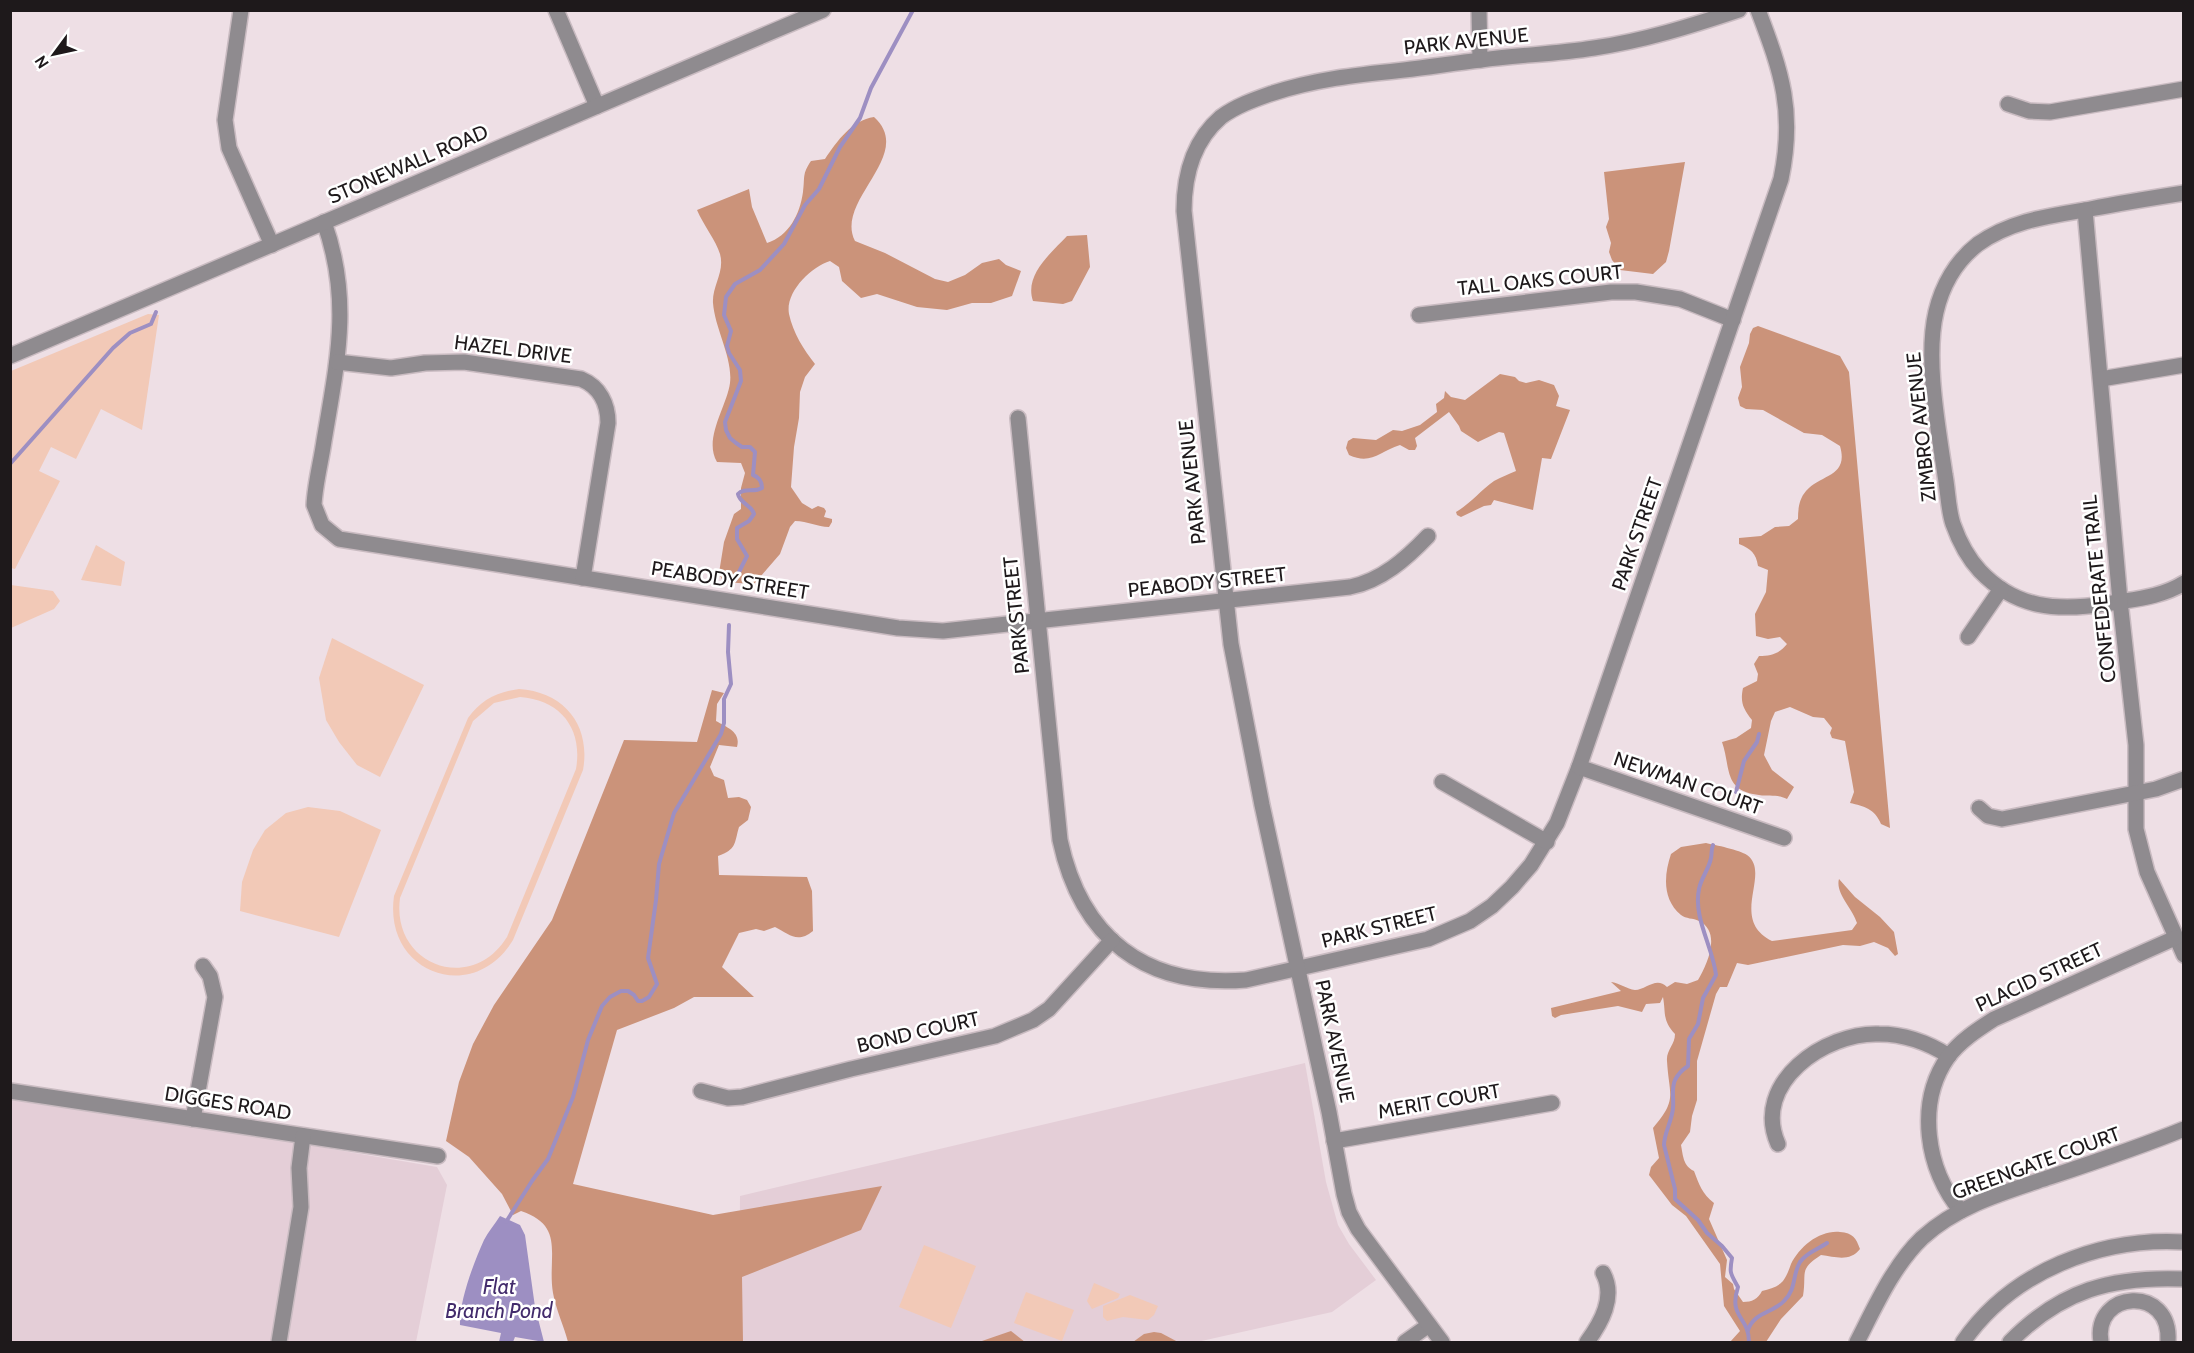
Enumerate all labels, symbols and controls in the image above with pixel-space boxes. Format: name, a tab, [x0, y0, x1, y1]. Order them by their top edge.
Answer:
street label: PARK AVENUE	[1403, 23, 1529, 59]
north arrow	[24, 24, 84, 84]
text: N	[31, 52, 53, 72]
street label: STONEWALL ROAD	[324, 119, 492, 209]
street label: TALL OAKS COURT	[1456, 259, 1624, 301]
street label: HAZEL DRIVE	[453, 330, 573, 368]
street label: ZIMBRO AVENUE	[1901, 351, 1941, 503]
street label: PARK AVENUE	[1174, 419, 1210, 545]
street label: PARK STREET	[1606, 474, 1668, 594]
street label: CONFEDERATE TRAIL	[2077, 494, 2121, 684]
street label: PARK STREET	[998, 555, 1034, 675]
street label: PEABODY STREET	[650, 556, 811, 604]
street label: PEABODY STREET	[1127, 562, 1288, 602]
street label: NEWMAN COURT	[1611, 746, 1766, 820]
street label: PARK STREET	[1319, 901, 1440, 953]
street label: PLACID STREET	[1972, 937, 2107, 1017]
street label: PARK AVENUE	[1310, 977, 1360, 1105]
street label: BOND COURT	[854, 1006, 982, 1058]
street label: MERIT COURT	[1376, 1078, 1502, 1124]
street label: DIGGES ROAD	[163, 1081, 293, 1125]
street label: GREENGATE COURT	[1949, 1121, 2124, 1205]
water label: Flat Branch Pond	[445, 1274, 554, 1323]

